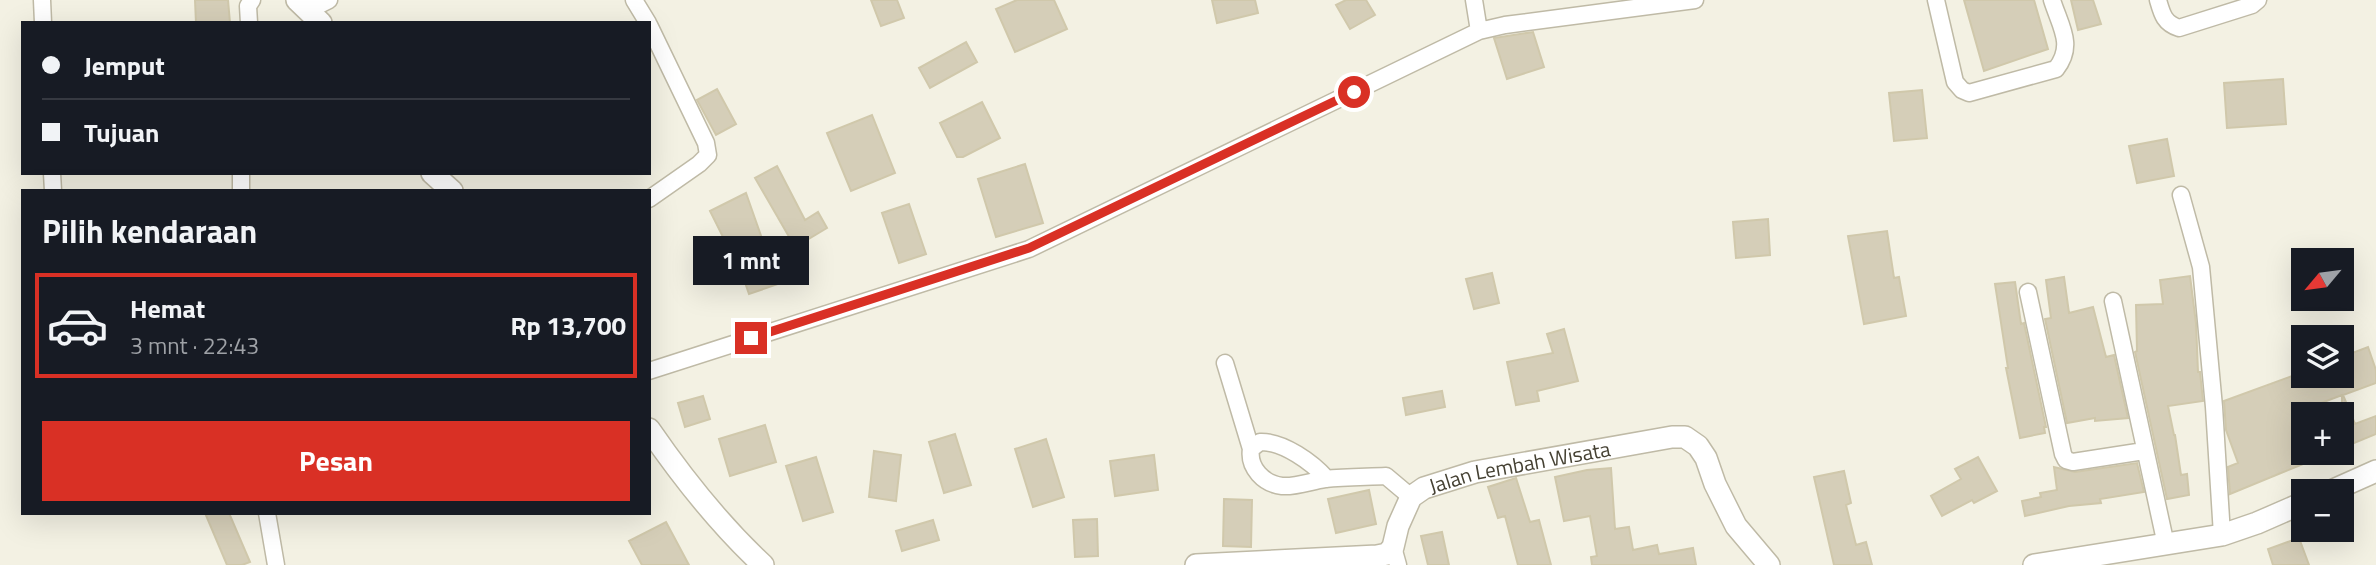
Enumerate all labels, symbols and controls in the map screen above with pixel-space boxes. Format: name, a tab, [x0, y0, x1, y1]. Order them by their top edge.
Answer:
text: Jemput	[84, 46, 165, 85]
route start	[1338, 76, 1370, 108]
text: Tujuan	[84, 113, 159, 152]
text: Pilih kendaraan	[42, 207, 257, 255]
callout: 1 mnt	[693, 236, 809, 286]
text: 1 mnt	[722, 243, 780, 278]
north arrow	[2291, 248, 2354, 312]
map controls	[2291, 248, 2354, 542]
text: Hemat	[130, 289, 205, 328]
icon: car	[46, 294, 109, 357]
text: Rp 13,700	[510, 306, 626, 345]
route end	[735, 322, 767, 354]
button: layers	[2291, 325, 2354, 388]
text: 3 mnt · 22:43	[130, 328, 259, 363]
button: +	[2291, 402, 2354, 465]
button: Pesan	[42, 421, 630, 501]
street label: Jalan Lembah Wisata	[1425, 432, 1613, 502]
button: −	[2291, 479, 2354, 542]

